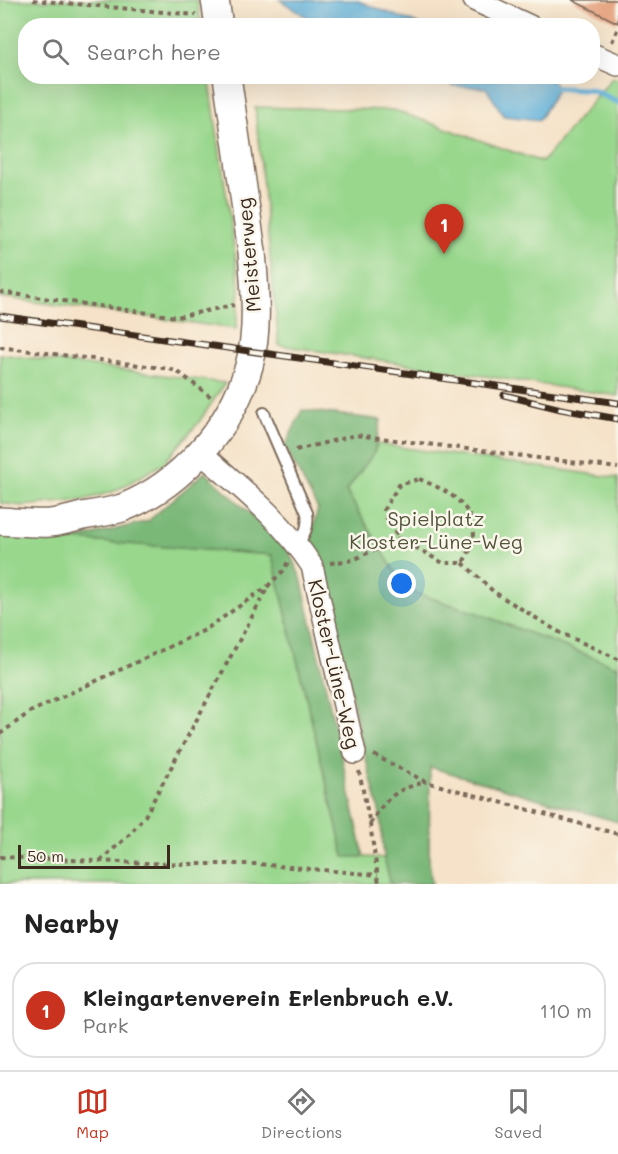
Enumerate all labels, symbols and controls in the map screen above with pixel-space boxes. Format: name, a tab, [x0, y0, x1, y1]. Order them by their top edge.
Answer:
search box	[18, 18, 600, 84]
icon: search	[39, 35, 72, 68]
text: Search here	[87, 37, 221, 66]
street label: Meisterweg	[230, 197, 266, 313]
pin: 1	[424, 204, 464, 254]
park label: Spielplatz Kloster-Lüne-Weg	[349, 505, 523, 554]
your location	[387, 569, 416, 598]
street label: Kloster-Lüne-Weg	[303, 576, 367, 751]
scale bar	[18, 842, 170, 870]
text: 50 m	[27, 845, 64, 866]
text: Nearby	[24, 906, 119, 940]
text: Kleingartenverein Erlenbruch e.V.	[83, 983, 454, 1012]
text: 1	[41, 997, 50, 1023]
text: 110 m	[539, 997, 592, 1023]
text: Park	[83, 1012, 128, 1038]
tab: Map	[76, 1085, 109, 1142]
tab: Directions	[261, 1085, 342, 1142]
tab: Saved	[494, 1085, 542, 1142]

